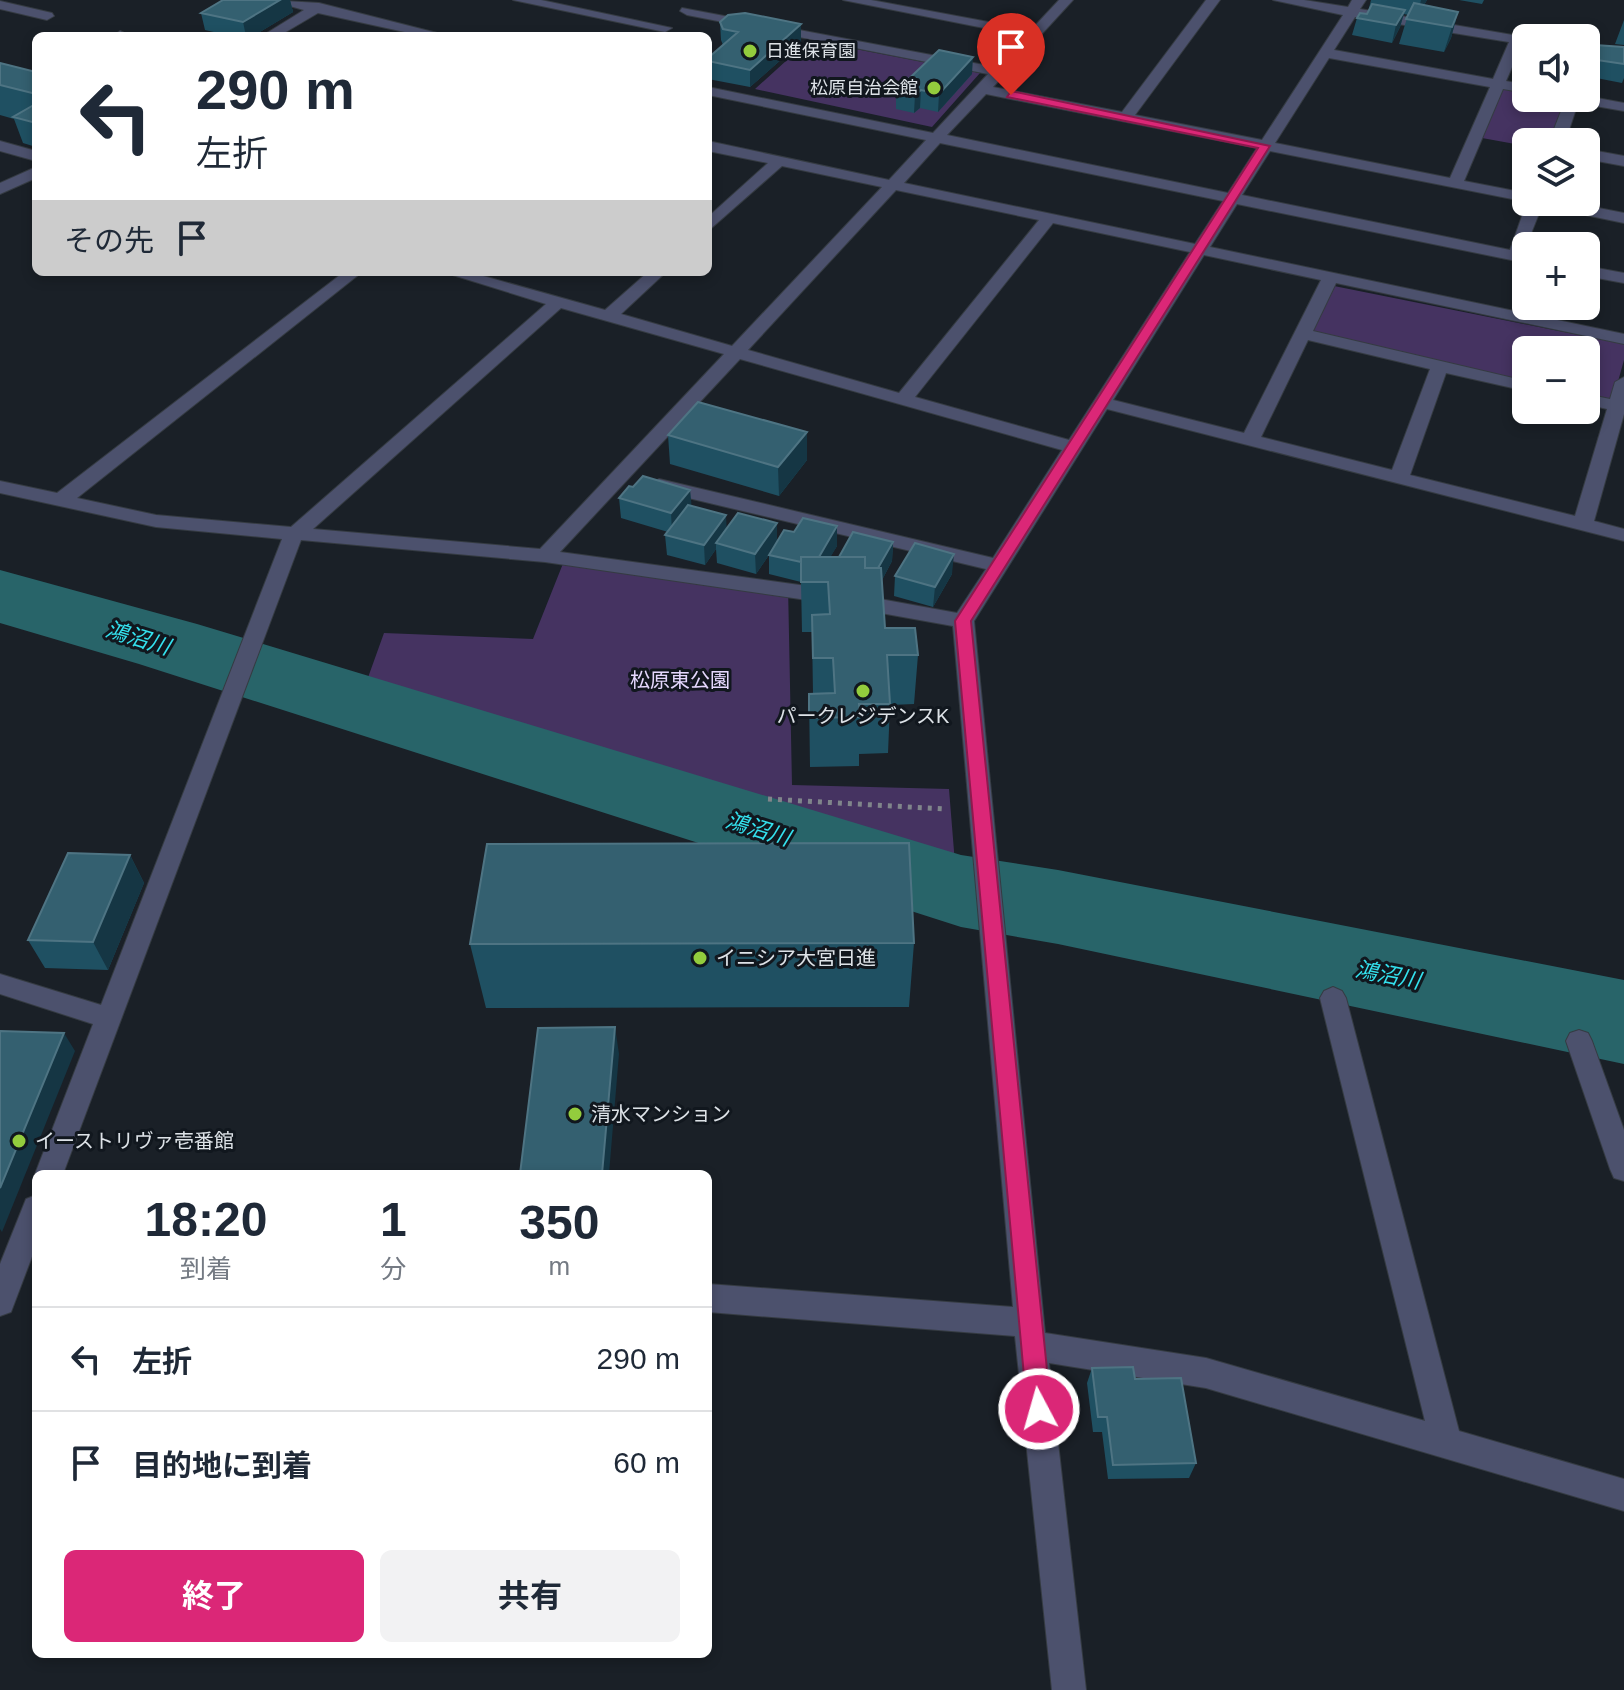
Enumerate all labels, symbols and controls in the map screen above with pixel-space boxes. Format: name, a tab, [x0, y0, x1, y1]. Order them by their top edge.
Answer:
pin	[977, 13, 1045, 95]
map controls	[1512, 24, 1600, 424]
button: sound	[1512, 24, 1600, 112]
icon: arrive	[989, 25, 1033, 69]
place label: 日進保育園	[766, 41, 856, 61]
marker: 日進保育園	[741, 42, 759, 60]
text: 290 m	[196, 58, 355, 121]
icon: left	[64, 64, 168, 168]
place label: 松原自治会館	[810, 78, 918, 98]
marker: 松原自治会館	[925, 79, 943, 97]
button: layers	[1512, 128, 1600, 216]
text: 左折	[196, 133, 268, 174]
icon: arrive	[170, 216, 214, 260]
text: その先	[64, 224, 154, 257]
button: +	[1512, 232, 1600, 320]
button: −	[1512, 336, 1600, 424]
water label: 鴻沼川	[103, 616, 175, 660]
park label: 松原東公園	[630, 669, 730, 691]
marker: パークレジデンスK	[854, 682, 872, 700]
place label: パークレジデンスK	[777, 705, 950, 727]
water label: 鴻沼川	[723, 807, 795, 851]
place label: イニシア大宮日進	[716, 947, 876, 969]
marker: イニシア大宮日進	[691, 949, 709, 967]
water label: 鴻沼川	[1353, 956, 1425, 994]
place label: 清水マンション	[591, 1103, 731, 1125]
marker: 清水マンション	[566, 1105, 584, 1123]
place label: イーストリヴァ壱番館	[35, 1130, 234, 1152]
marker: イーストリヴァ壱番館	[10, 1132, 28, 1150]
text: 18:20	[145, 1193, 267, 1246]
text: 1	[380, 1193, 407, 1246]
text: 350	[519, 1196, 599, 1249]
text: m	[549, 1251, 570, 1281]
text: 到着	[180, 1254, 232, 1284]
text: 分	[380, 1254, 406, 1284]
icon: left	[64, 1337, 108, 1381]
text: 290 m	[597, 1342, 680, 1375]
text: 左折	[132, 1345, 192, 1378]
position arrow	[997, 1367, 1081, 1451]
icon: arrive	[64, 1441, 108, 1485]
text: 60 m	[613, 1446, 680, 1479]
text: 目的地に到着	[132, 1449, 312, 1482]
button: 終了	[64, 1550, 364, 1642]
button: 共有	[380, 1550, 680, 1642]

